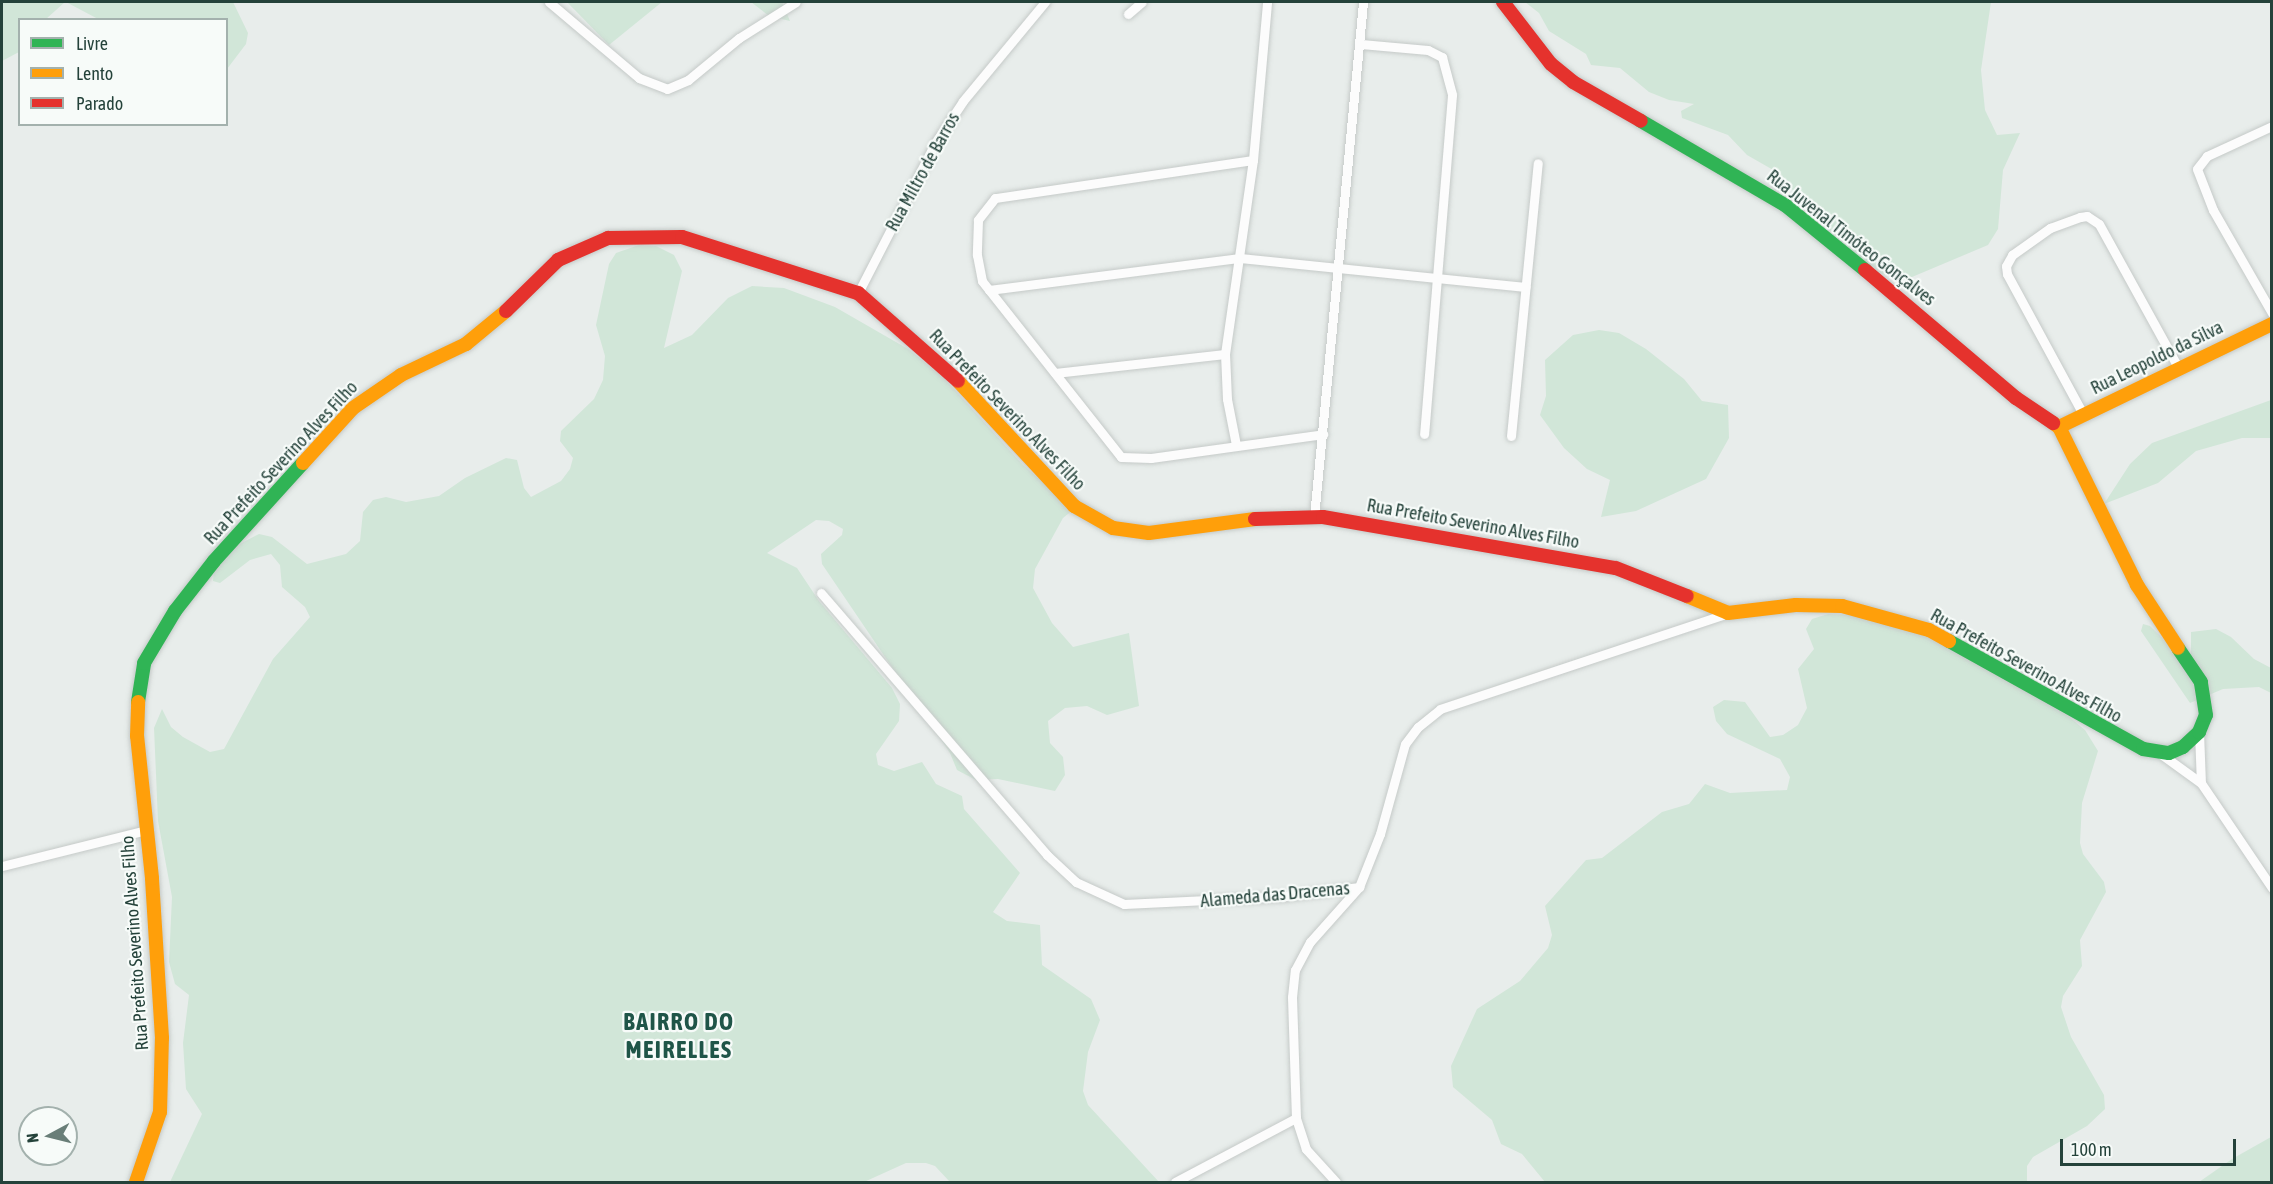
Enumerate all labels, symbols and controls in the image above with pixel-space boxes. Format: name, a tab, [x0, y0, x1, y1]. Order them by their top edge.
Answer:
legend	[18, 18, 228, 126]
text: Livre	[76, 33, 108, 54]
text: Lento	[76, 63, 113, 84]
text: Parado	[76, 93, 123, 114]
street label: Rua Miltro de Barros	[881, 109, 965, 235]
street label: Rua Juvenal Timóteo Gonçalves	[1762, 165, 1940, 311]
street label: Rua Leopoldo da Silva	[2087, 317, 2227, 399]
street label: Rua Prefeito Severino Alves Filho	[925, 325, 1089, 495]
street label: Rua Prefeito Severino Alves Filho	[200, 377, 362, 549]
street label: Rua Prefeito Severino Alves Filho	[1365, 495, 1581, 553]
street label: Rua Prefeito Severino Alves Filho	[1927, 604, 2125, 728]
street label: Rua Prefeito Severino Alves Filho	[117, 835, 153, 1051]
street label: Alameda das Dracenas	[1199, 878, 1351, 912]
district label: BAIRRO DO MEIRELLES	[623, 1008, 735, 1064]
north arrow	[18, 1106, 78, 1166]
scale bar	[2063, 1127, 2238, 1165]
text: N	[23, 1132, 42, 1144]
text: 100 m	[2071, 1139, 2112, 1160]

